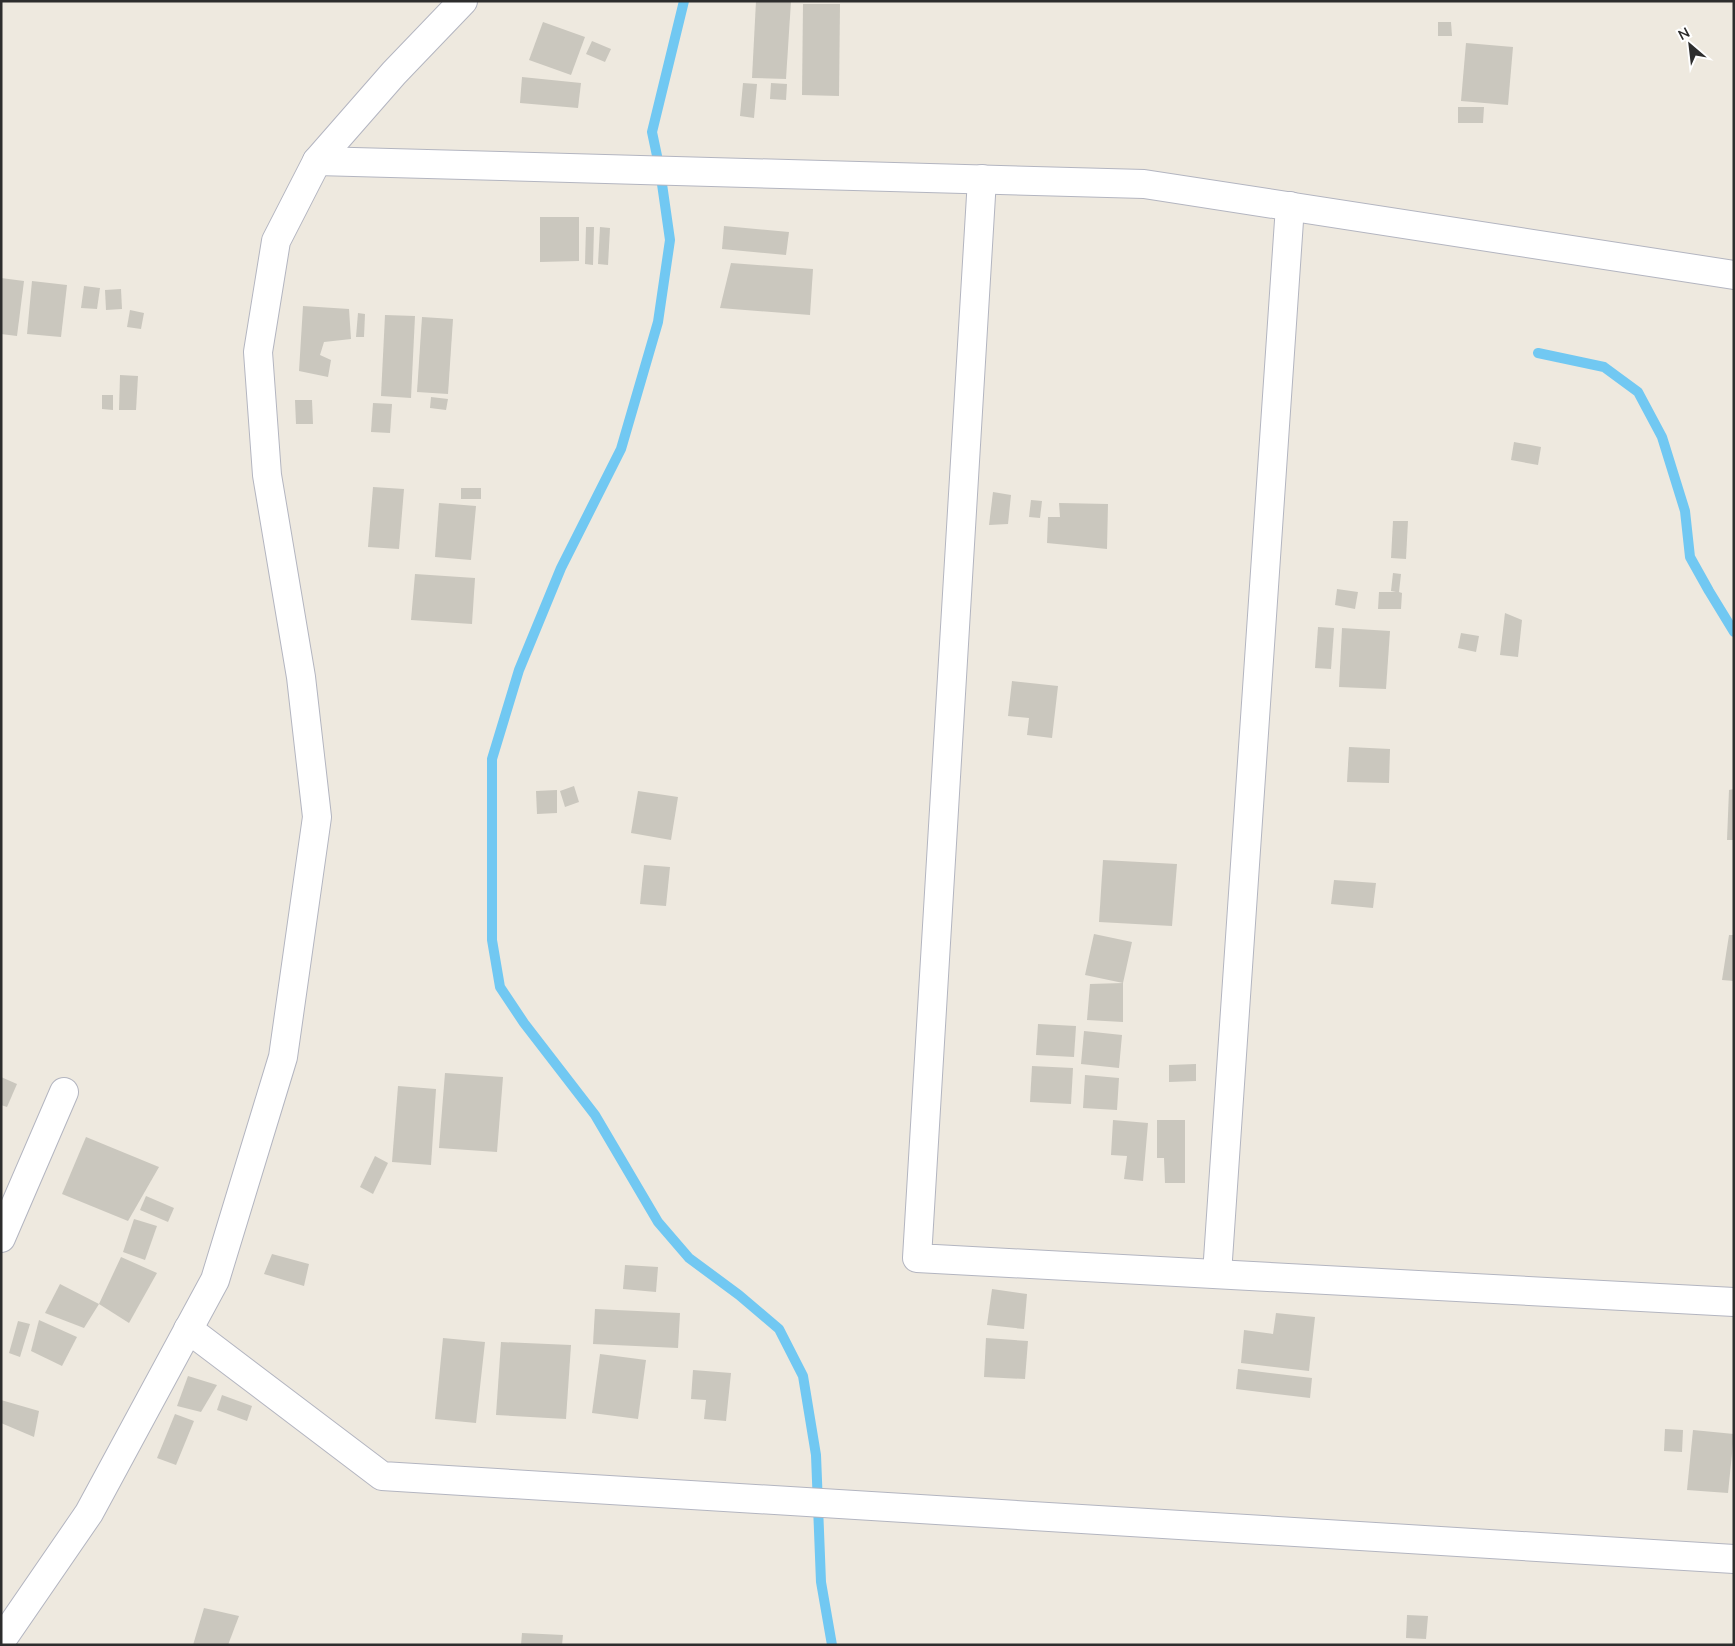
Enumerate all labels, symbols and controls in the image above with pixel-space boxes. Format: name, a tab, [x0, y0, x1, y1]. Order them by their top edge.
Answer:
north arrow	[1665, 20, 1715, 70]
text: N	[1675, 23, 1693, 44]

